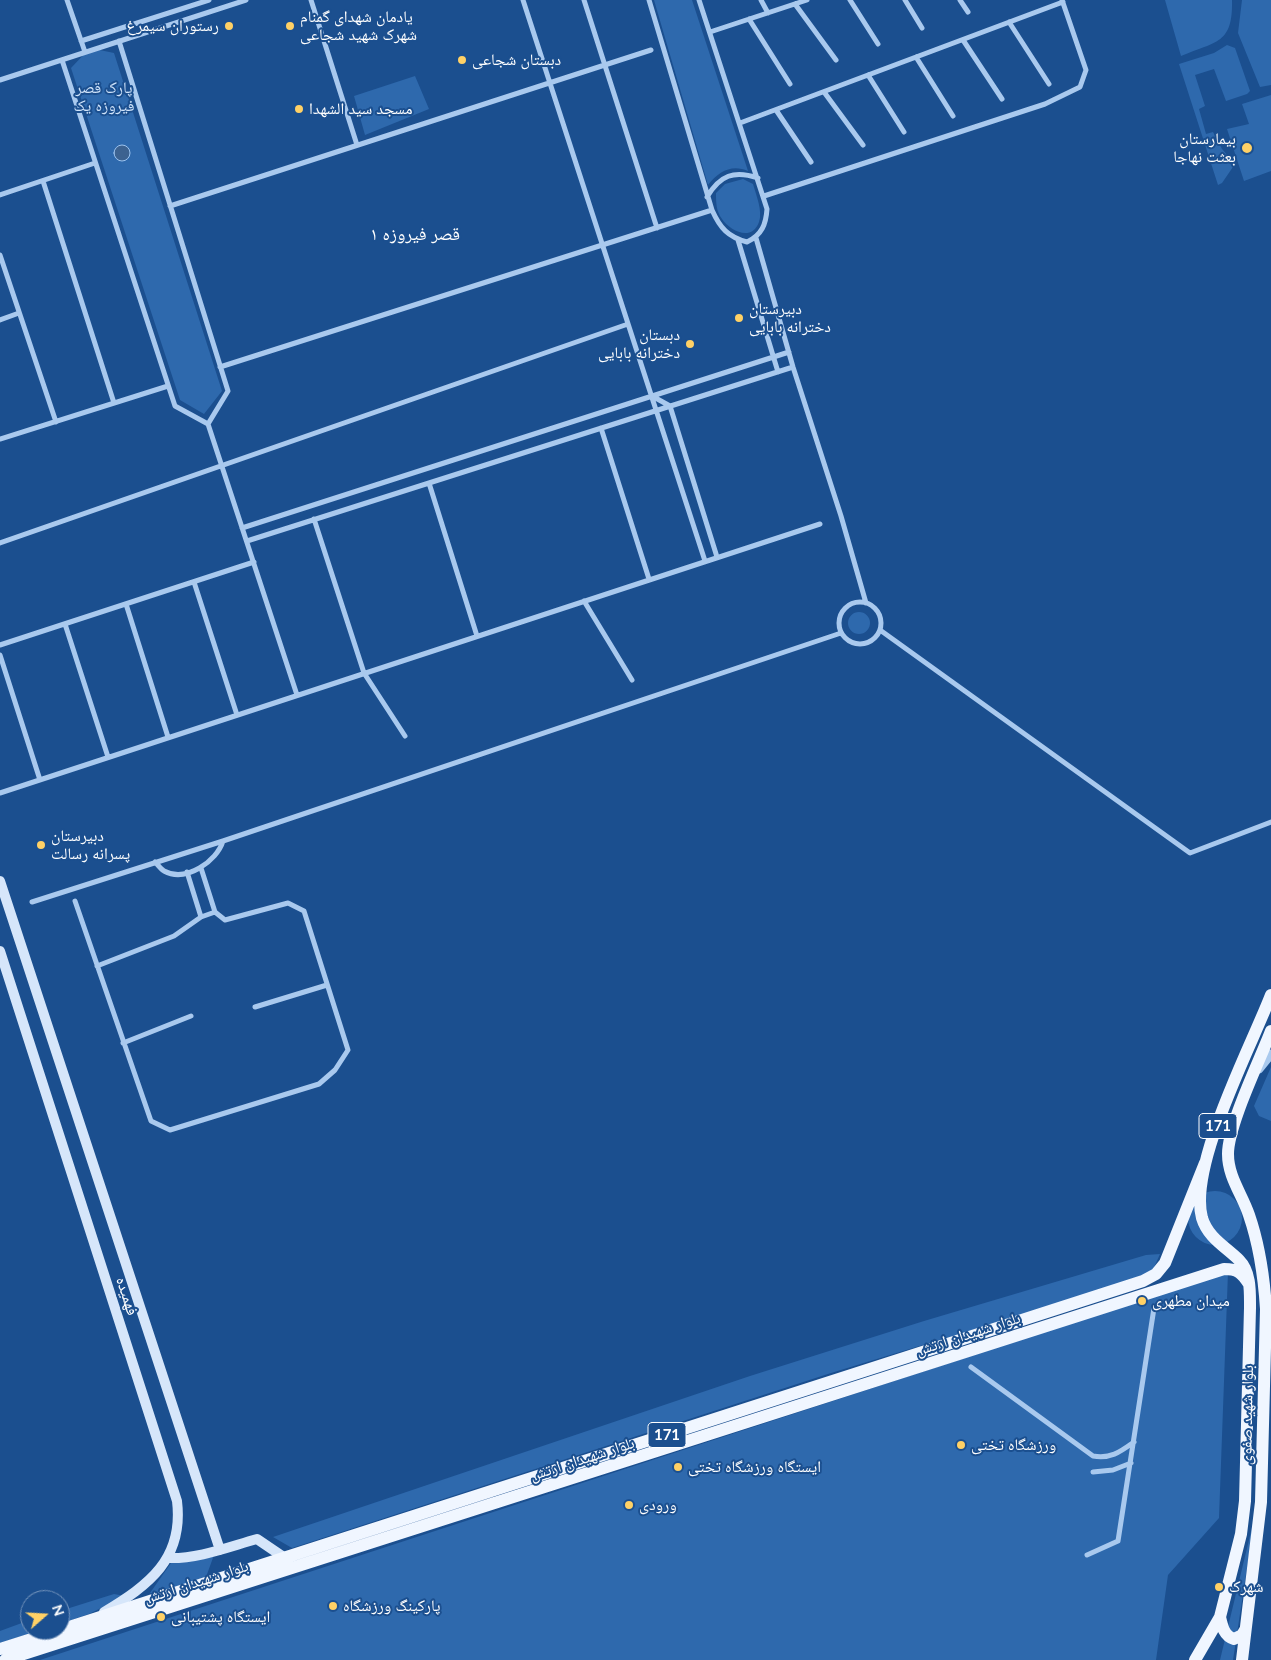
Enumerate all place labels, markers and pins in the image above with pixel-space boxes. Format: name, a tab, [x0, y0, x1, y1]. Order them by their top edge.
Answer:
place label: یادمان شهدای گمنام شهرک شهید شجاعی	[300, 7, 417, 45]
place label: رستوران سیمرغ	[127, 16, 219, 36]
marker: رستوران سیمرغ	[223, 20, 235, 32]
marker: یادمان شهدای گمنام شهرک شهید شجاعی	[284, 20, 296, 32]
place label: دبستان شجاعی	[472, 50, 561, 70]
marker: دبستان شجاعی	[456, 54, 468, 66]
place label: مسجد سید الشهدا	[309, 99, 413, 119]
marker: مسجد سید الشهدا	[293, 103, 305, 115]
place label: بیمارستان بعثت نهاجا	[1173, 129, 1236, 167]
marker: بیمارستان بعثت نهاجا	[1240, 141, 1254, 155]
place label: دبیرستان دخترانه بابایی	[749, 299, 831, 337]
marker: دبیرستان دخترانه بابایی	[733, 312, 745, 324]
place label: دبستان دخترانه بابایی	[598, 325, 680, 363]
marker: دبستان دخترانه بابایی	[684, 338, 696, 350]
place label: دبیرستان پسرانه رسالت	[51, 826, 130, 864]
marker: دبیرستان پسرانه رسالت	[35, 839, 47, 851]
place label: میدان مطهری	[1152, 1291, 1230, 1311]
marker: میدان مطهری	[1136, 1295, 1148, 1307]
place label: ورزشگاه تختی	[971, 1435, 1056, 1455]
marker: ورزشگاه تختی	[955, 1439, 967, 1451]
place label: ایستگاه ورزشگاه تختی	[688, 1457, 821, 1477]
marker: ایستگاه ورزشگاه تختی	[672, 1461, 684, 1473]
place label: ورودی	[639, 1495, 677, 1515]
marker: ورودی	[623, 1499, 635, 1511]
place label: شهرک	[1229, 1577, 1264, 1597]
marker: شهرک	[1213, 1581, 1225, 1593]
place label: پارکینگ ورزشگاه	[343, 1596, 441, 1616]
marker: پارکینگ ورزشگاه	[327, 1600, 339, 1612]
place label: ایستگاه پشتیبانی	[171, 1607, 270, 1627]
marker: ایستگاه پشتیبانی	[155, 1611, 167, 1623]

